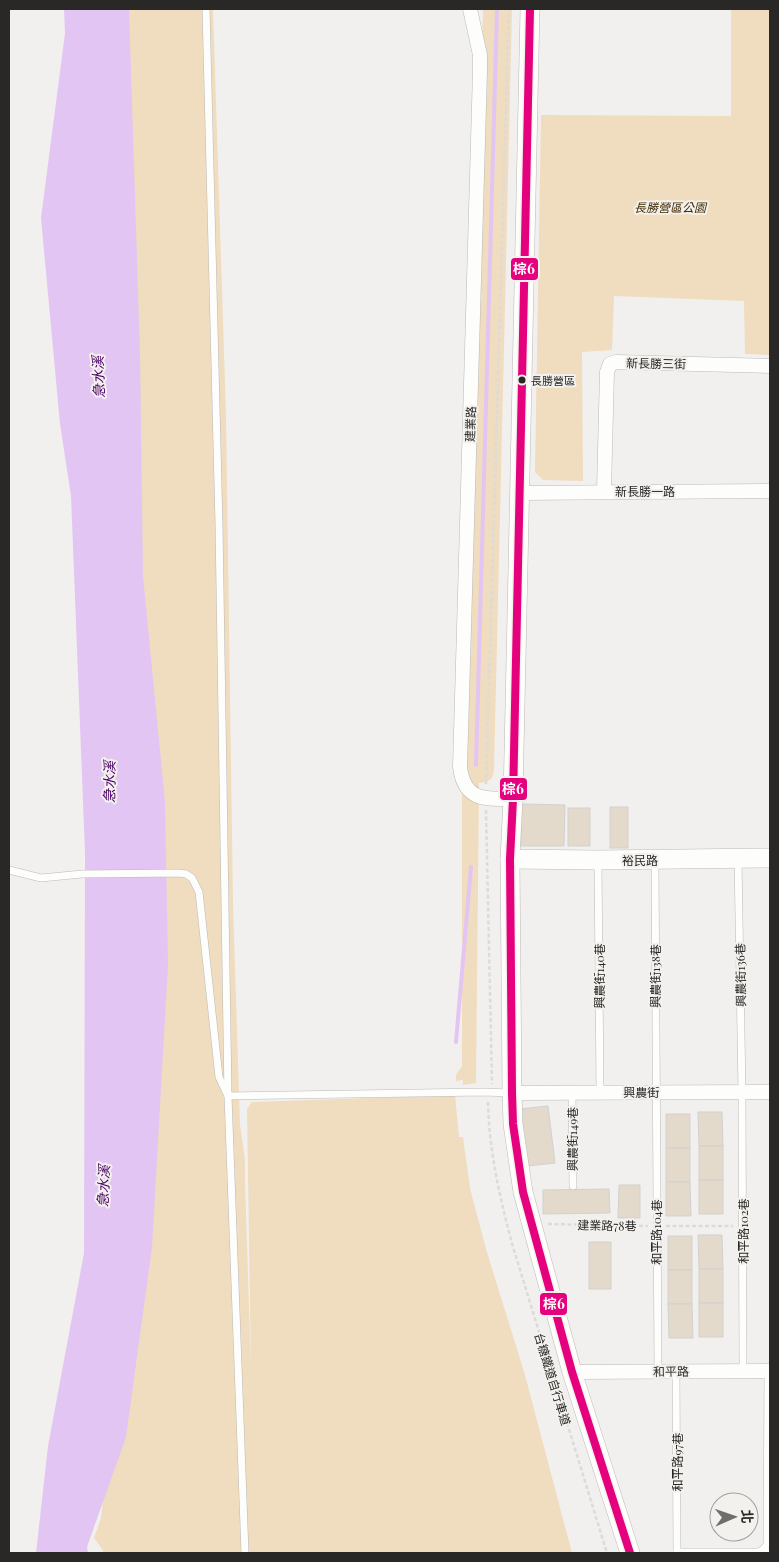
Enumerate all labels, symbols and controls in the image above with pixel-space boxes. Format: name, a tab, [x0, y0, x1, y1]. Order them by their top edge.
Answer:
park label: 長勝營區公園	[634, 199, 708, 215]
line badge: 棕6	[510, 257, 539, 281]
text: 棕6	[513, 259, 535, 278]
water label: 急水溪	[88, 354, 108, 398]
street label: 新長勝三街	[626, 354, 686, 372]
place label: 長勝營區	[531, 373, 575, 388]
marker: 長勝營區	[517, 375, 527, 385]
street label: 建業路	[461, 406, 479, 442]
street label: 新長勝一路	[615, 483, 675, 499]
water label: 急水溪	[99, 759, 119, 803]
line badge: 棕6	[499, 777, 528, 801]
text: 棕6	[502, 779, 524, 798]
street label: 裕民路	[622, 852, 658, 868]
street label: 興農街140巷	[591, 943, 607, 1009]
street label: 興農街136巷	[731, 943, 749, 1007]
street label: 興農街138巷	[647, 944, 663, 1008]
street label: 興農街	[623, 1084, 659, 1100]
street label: 興農街149巷	[564, 1107, 580, 1171]
water label: 急水溪	[92, 1163, 114, 1207]
street label: 和平路102巷	[735, 1198, 751, 1264]
street label: 和平路104巷	[648, 1199, 664, 1265]
street label: 建業路78巷	[577, 1216, 637, 1234]
line badge: 棕6	[539, 1292, 568, 1316]
text: 棕6	[543, 1294, 565, 1313]
street label: 台糖鐵道自行車道	[531, 1331, 575, 1427]
street label: 和平路	[653, 1363, 689, 1379]
street label: 和平路97巷	[669, 1433, 685, 1491]
north arrow	[709, 1492, 759, 1542]
text: 北	[738, 1509, 757, 1524]

